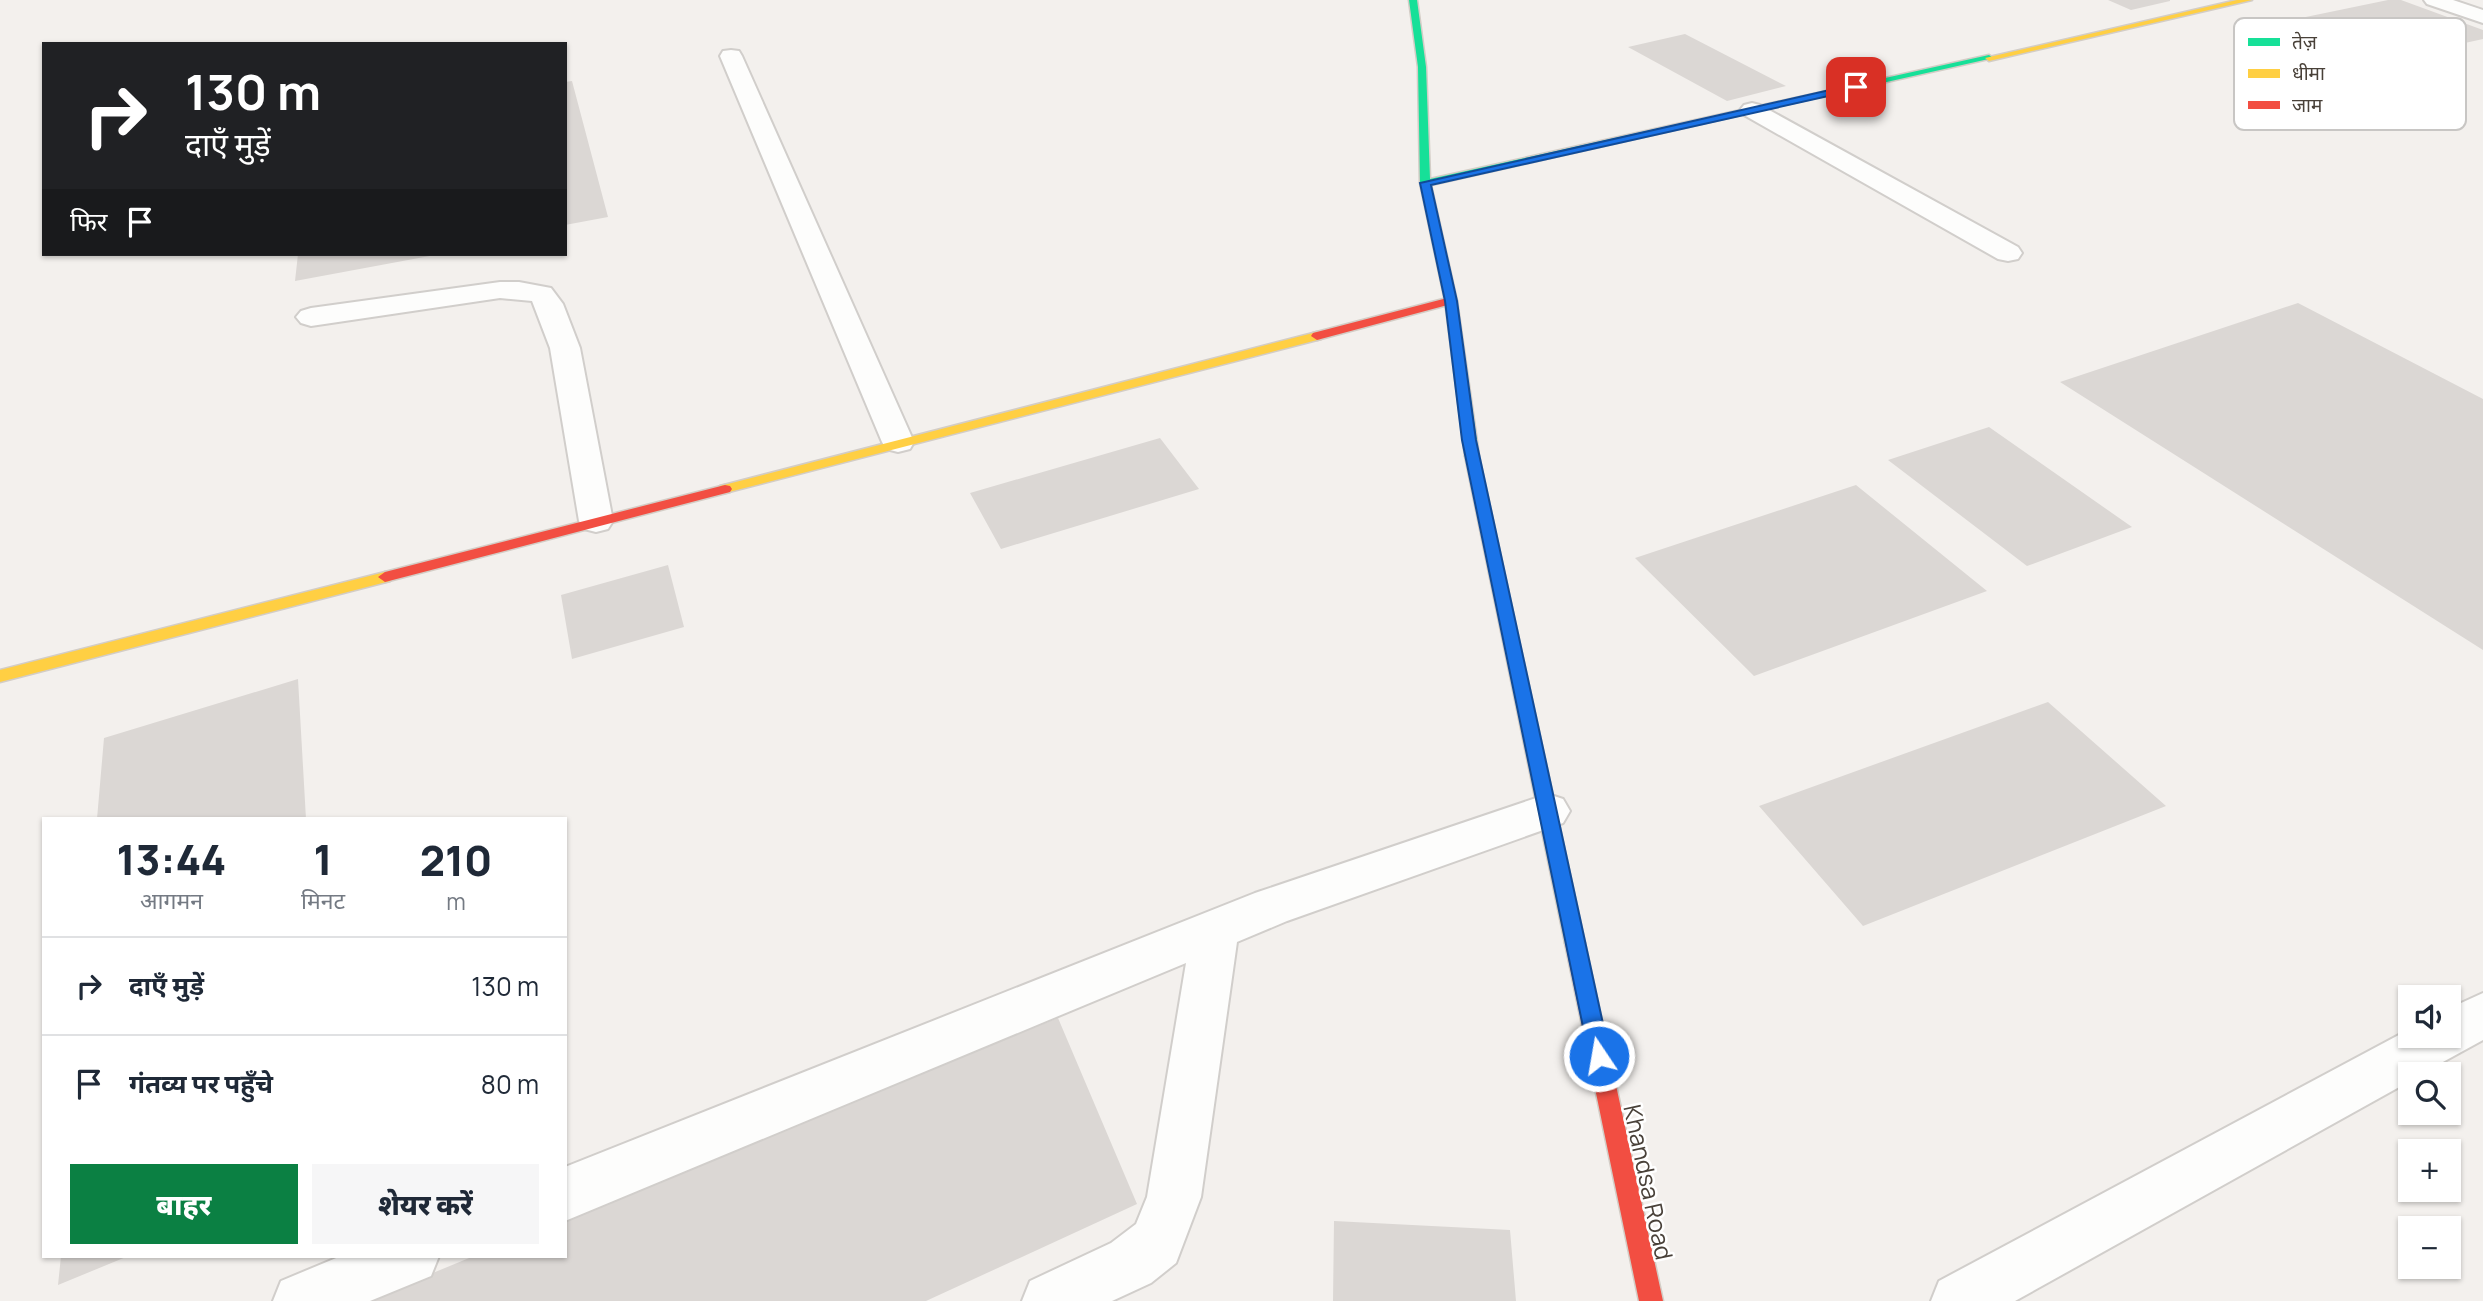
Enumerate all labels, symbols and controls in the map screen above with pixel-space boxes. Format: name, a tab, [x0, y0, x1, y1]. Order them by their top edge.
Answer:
legend	[2234, 18, 2466, 130]
text: तेज़	[2292, 29, 2318, 55]
pin	[1826, 57, 1886, 117]
text: 130 m	[185, 58, 321, 125]
text: धीमा	[2292, 60, 2326, 86]
icon: arrive	[1837, 68, 1875, 106]
icon: right	[70, 70, 161, 161]
text: जाम	[2292, 92, 2323, 118]
text: दाएँ मुड़ें	[185, 122, 271, 166]
text: फिर	[70, 203, 107, 239]
icon: arrive	[121, 203, 159, 241]
text: 13:44	[117, 830, 226, 888]
text: 1	[313, 830, 333, 888]
text: 210	[420, 831, 492, 889]
text: आगमन	[140, 884, 203, 916]
text: मिनट	[301, 884, 345, 916]
text: m	[446, 885, 466, 917]
icon: right	[70, 967, 108, 1005]
text: दाएँ मुड़ें	[129, 967, 204, 1003]
text: 130 m	[471, 968, 539, 1004]
map controls	[2398, 985, 2461, 1279]
button: sound	[2398, 985, 2461, 1048]
position arrow	[1562, 1019, 1636, 1093]
button: search	[2398, 1062, 2461, 1125]
icon: arrive	[70, 1065, 108, 1103]
text: गंतव्य पर पहुँचे	[129, 1065, 273, 1101]
text: 80 m	[481, 1066, 539, 1102]
street label: Khandsa Road	[1616, 1101, 1682, 1263]
button: +	[2398, 1139, 2461, 1202]
button: बाहर	[70, 1164, 298, 1244]
button: शेयर करें	[312, 1164, 539, 1244]
button: −	[2398, 1216, 2461, 1279]

